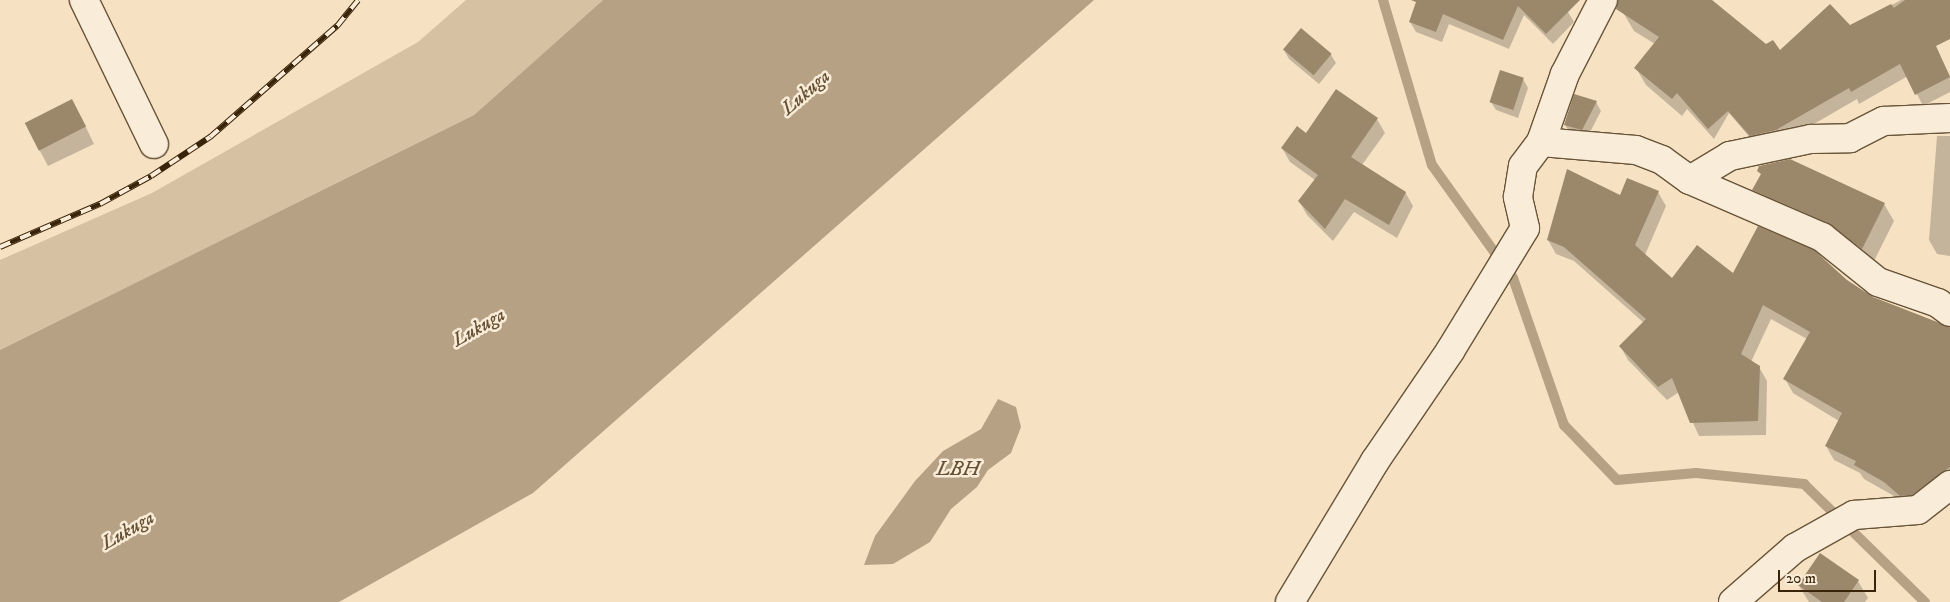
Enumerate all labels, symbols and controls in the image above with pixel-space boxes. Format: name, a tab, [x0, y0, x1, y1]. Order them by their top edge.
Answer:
water label: Lukuga	[777, 66, 835, 120]
water label: Lukuga	[449, 304, 509, 352]
water label: LBH	[937, 459, 979, 481]
water label: Lukuga	[98, 507, 158, 555]
scale bar	[1780, 560, 1878, 592]
text: 20 m	[1786, 569, 1816, 588]

